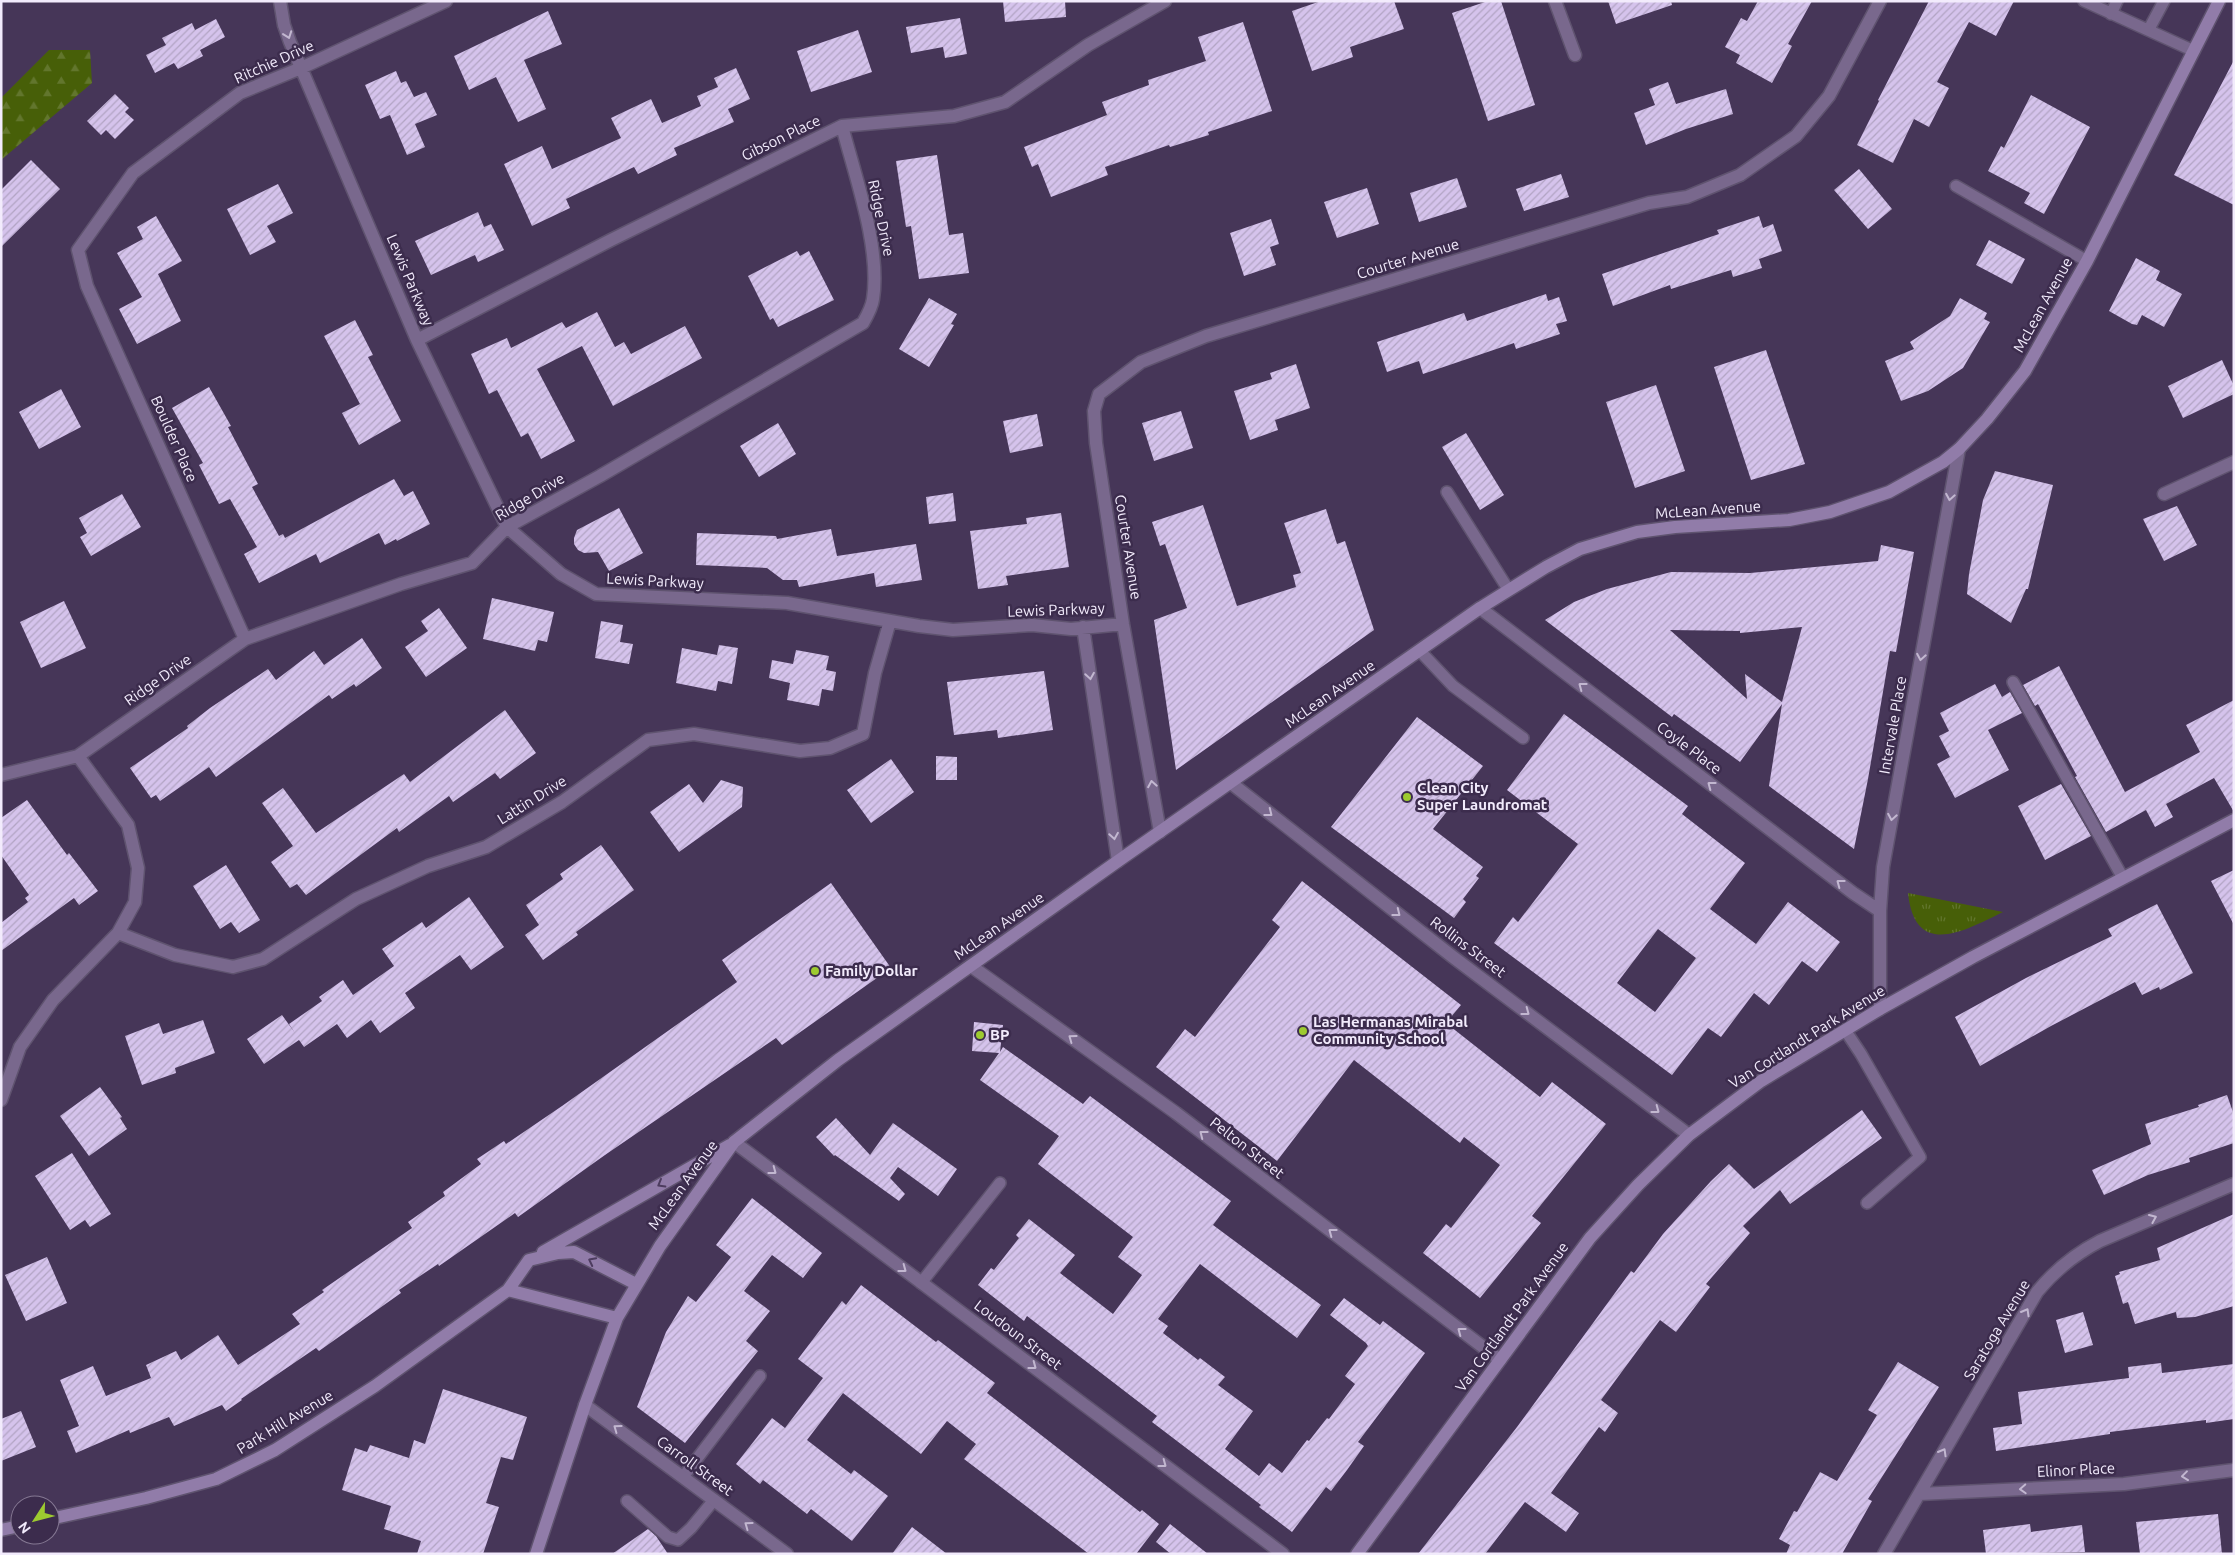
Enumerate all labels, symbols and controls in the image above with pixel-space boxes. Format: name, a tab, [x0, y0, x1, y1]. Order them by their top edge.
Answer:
one-way arrow	[282, 31, 292, 39]
street label: Ritchie Drive	[231, 36, 316, 87]
street label: Gibson Place	[739, 111, 823, 164]
street label: Ridge Drive	[865, 178, 898, 258]
street label: Lewis Parkway	[384, 232, 437, 328]
street label: Courter Avenue	[1355, 235, 1461, 282]
street label: McLean Avenue	[2009, 254, 2076, 355]
street label: Boulder Place	[148, 393, 201, 485]
street label: Ridge Drive	[492, 469, 567, 524]
one-way arrow	[1946, 492, 1956, 501]
street label: Courter Avenue	[1112, 493, 1145, 601]
street label: McLean Avenue	[1654, 497, 1762, 522]
street label: Lewis Parkway	[606, 569, 704, 592]
street label: Lewis Parkway	[1007, 599, 1105, 620]
street label: Ridge Drive	[121, 650, 194, 709]
one-way arrow	[1917, 652, 1927, 661]
street label: McLean Avenue	[1281, 656, 1378, 731]
one-way arrow	[1085, 671, 1095, 680]
street label: Intervale Place	[1876, 675, 1909, 775]
one-way arrow	[1578, 683, 1588, 692]
street label: Coyle Place	[1654, 718, 1725, 777]
street label: Lattin Drive	[494, 772, 569, 828]
one-way arrow	[1147, 779, 1158, 788]
place label: Clean City Super Laundromat	[1417, 779, 1548, 813]
one-way arrow	[1708, 782, 1717, 790]
marker: Clean City Super Laundromat	[1401, 791, 1413, 803]
one-way arrow	[1263, 808, 1272, 816]
one-way arrow	[1888, 812, 1898, 821]
one-way arrow	[1109, 832, 1119, 841]
one-way arrow	[1837, 881, 1846, 889]
street label: McLean Avenue	[950, 888, 1047, 963]
one-way arrow	[1391, 907, 1401, 916]
street label: Rollins Street	[1427, 913, 1509, 981]
place label: Family Dollar	[825, 962, 919, 979]
marker: Family Dollar	[809, 965, 821, 977]
street label: Van Cortlandt Park Avenue	[1726, 982, 1888, 1092]
one-way arrow	[1520, 1006, 1530, 1015]
place label: Las Hermanas Mirabal Community School	[1313, 1013, 1468, 1047]
marker: Las Hermanas Mirabal Community School	[1297, 1025, 1309, 1037]
place label: BP	[990, 1026, 1009, 1043]
marker: BP	[974, 1029, 986, 1041]
one-way arrow	[1069, 1035, 1078, 1043]
one-way arrow	[1650, 1104, 1659, 1112]
street label: Pelton Street	[1207, 1113, 1288, 1182]
one-way arrow	[1200, 1131, 1209, 1139]
street label: McLean Avenue	[645, 1137, 721, 1233]
one-way arrow	[767, 1166, 776, 1174]
one-way arrow	[658, 1178, 667, 1188]
one-way arrow	[2148, 1214, 2157, 1225]
one-way arrow	[1329, 1230, 1338, 1238]
street label: Van Cortlandt Park Avenue	[1452, 1239, 1572, 1395]
one-way arrow	[588, 1257, 597, 1267]
one-way arrow	[897, 1263, 907, 1272]
street label: Saratoga Avenue	[1960, 1277, 2033, 1383]
street label: Loudoun Street	[971, 1296, 1065, 1373]
one-way arrow	[2019, 1308, 2029, 1317]
one-way arrow	[1458, 1328, 1467, 1336]
one-way arrow	[1027, 1361, 1036, 1369]
street label: Park Hill Avenue	[234, 1386, 336, 1457]
one-way arrow	[614, 1426, 623, 1434]
street label: Carroll Street	[654, 1432, 737, 1499]
one-way arrow	[1937, 1448, 1947, 1457]
one-way arrow	[1157, 1458, 1167, 1467]
street label: Elinor Place	[2036, 1459, 2116, 1480]
one-way arrow	[2181, 1470, 2189, 1481]
one-way arrow	[2019, 1483, 2027, 1494]
north arrow	[10, 1495, 60, 1545]
text: N	[15, 1519, 34, 1537]
one-way arrow	[744, 1522, 754, 1531]

